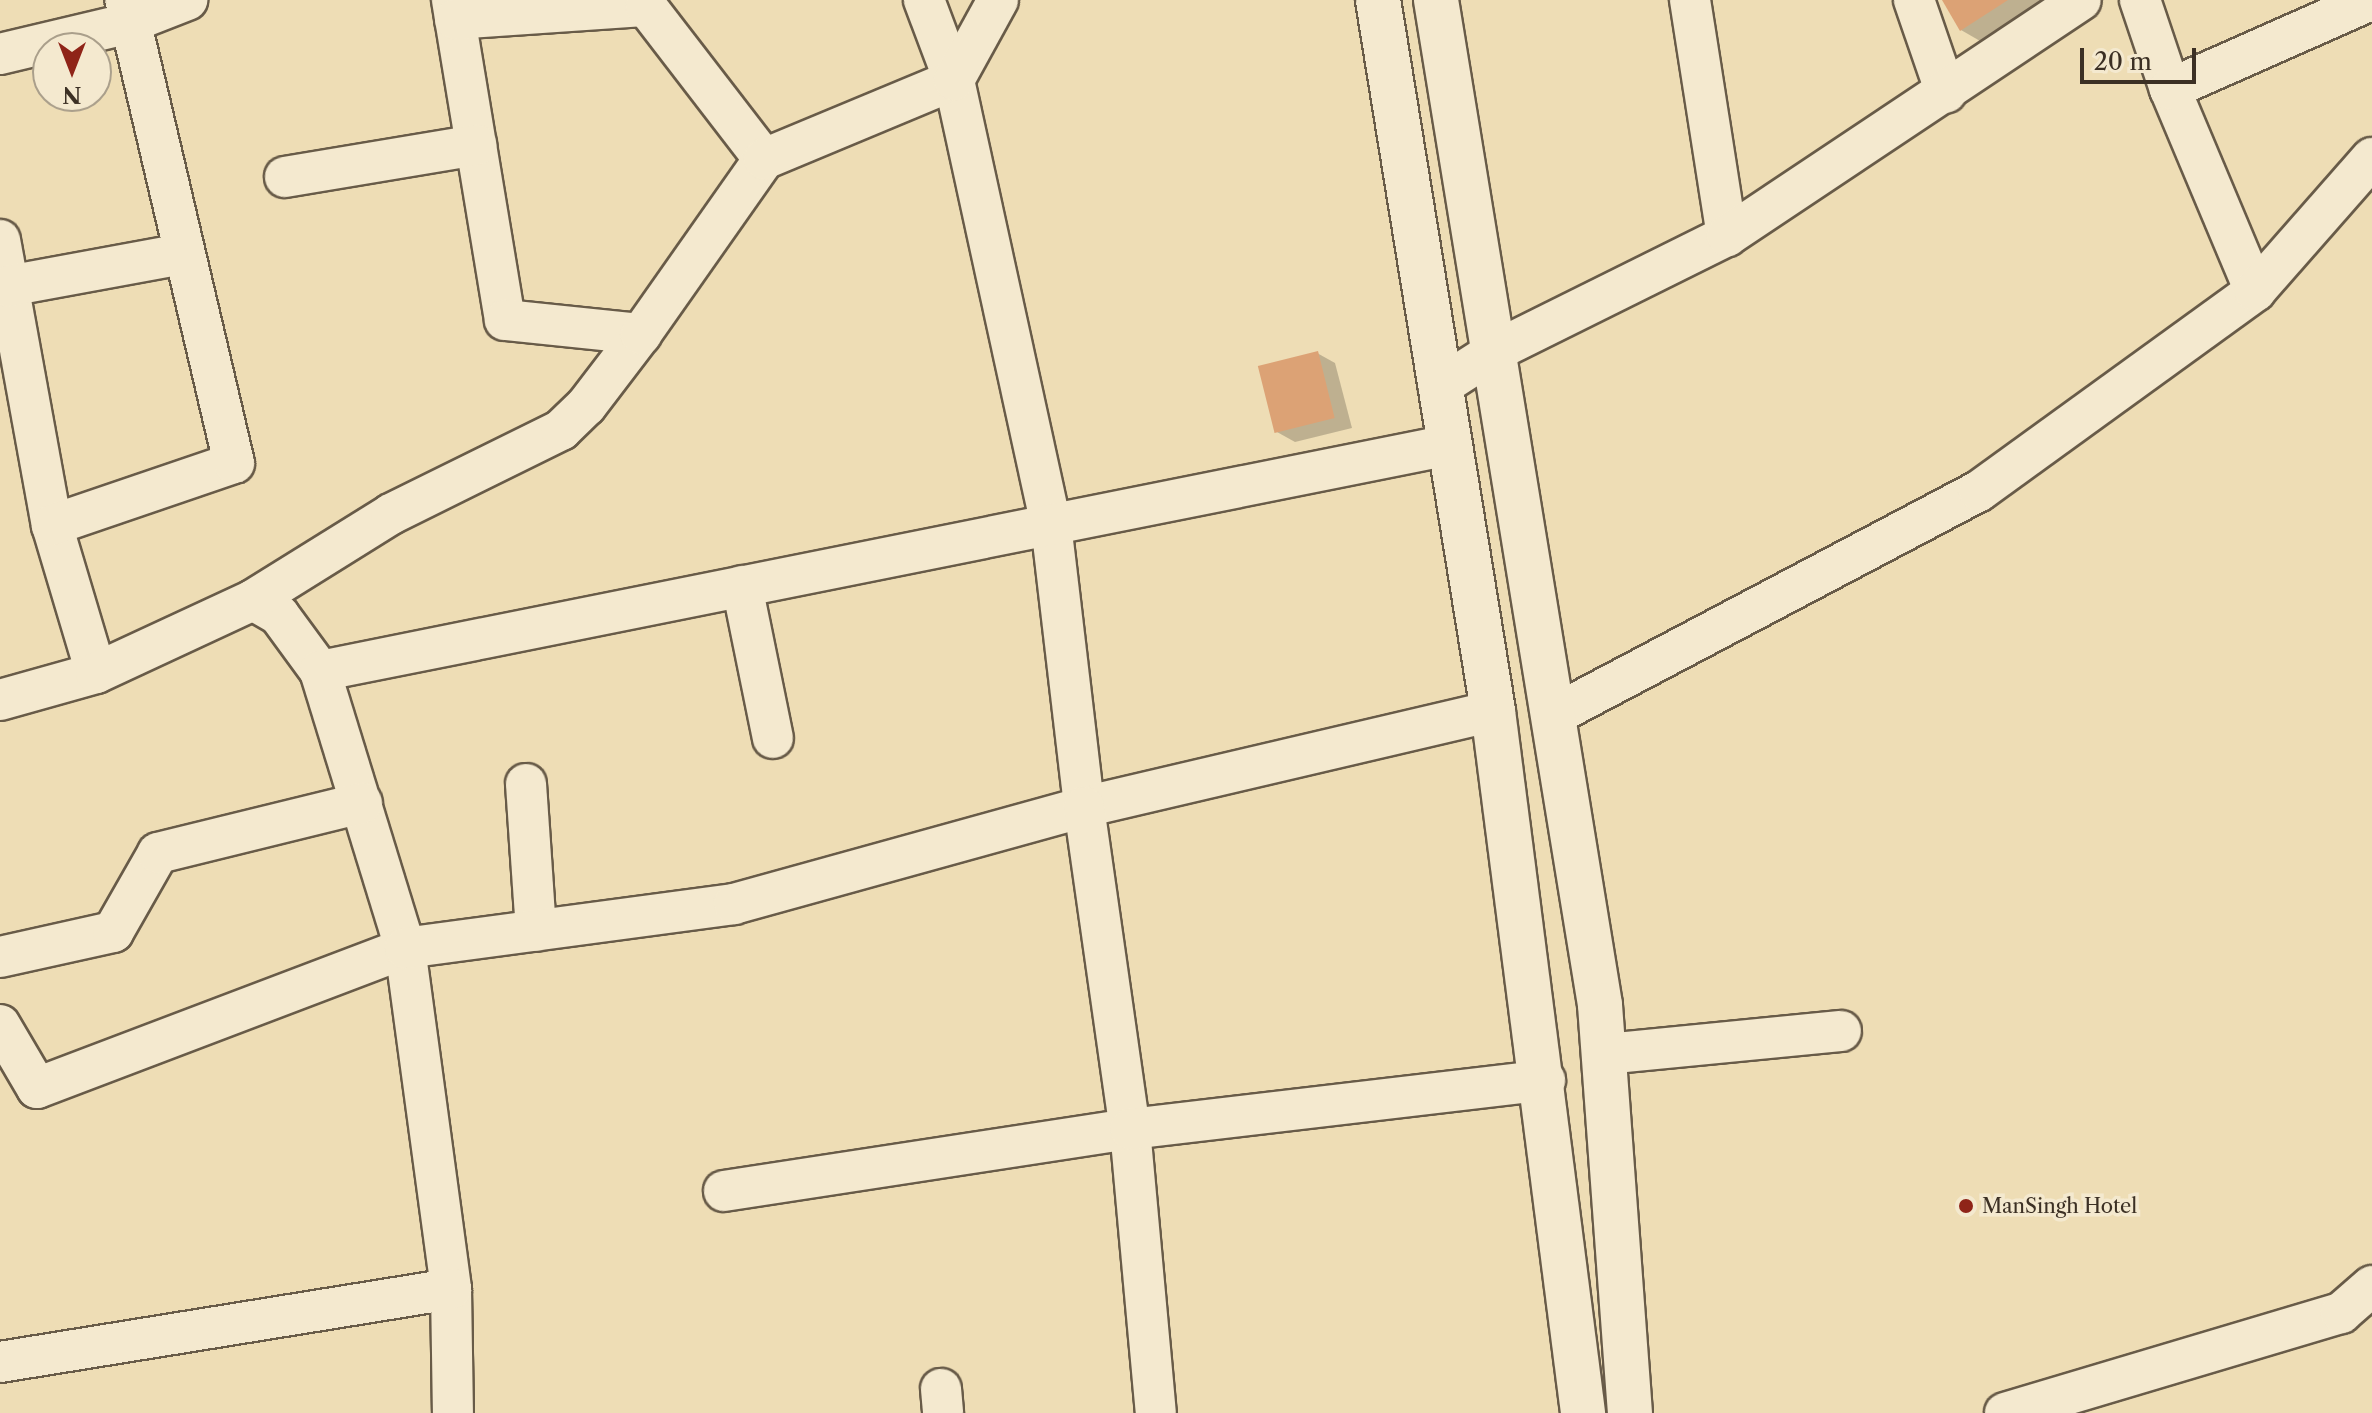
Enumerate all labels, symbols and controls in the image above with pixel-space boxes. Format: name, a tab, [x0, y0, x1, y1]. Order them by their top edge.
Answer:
north arrow	[32, 32, 112, 112]
scale bar	[2084, 32, 2200, 82]
text: 20 m	[2094, 47, 2152, 76]
text: N	[62, 81, 82, 108]
place label: ManSingh Hotel	[1982, 1194, 2137, 1218]
marker: ManSingh Hotel	[1957, 1197, 1975, 1215]

